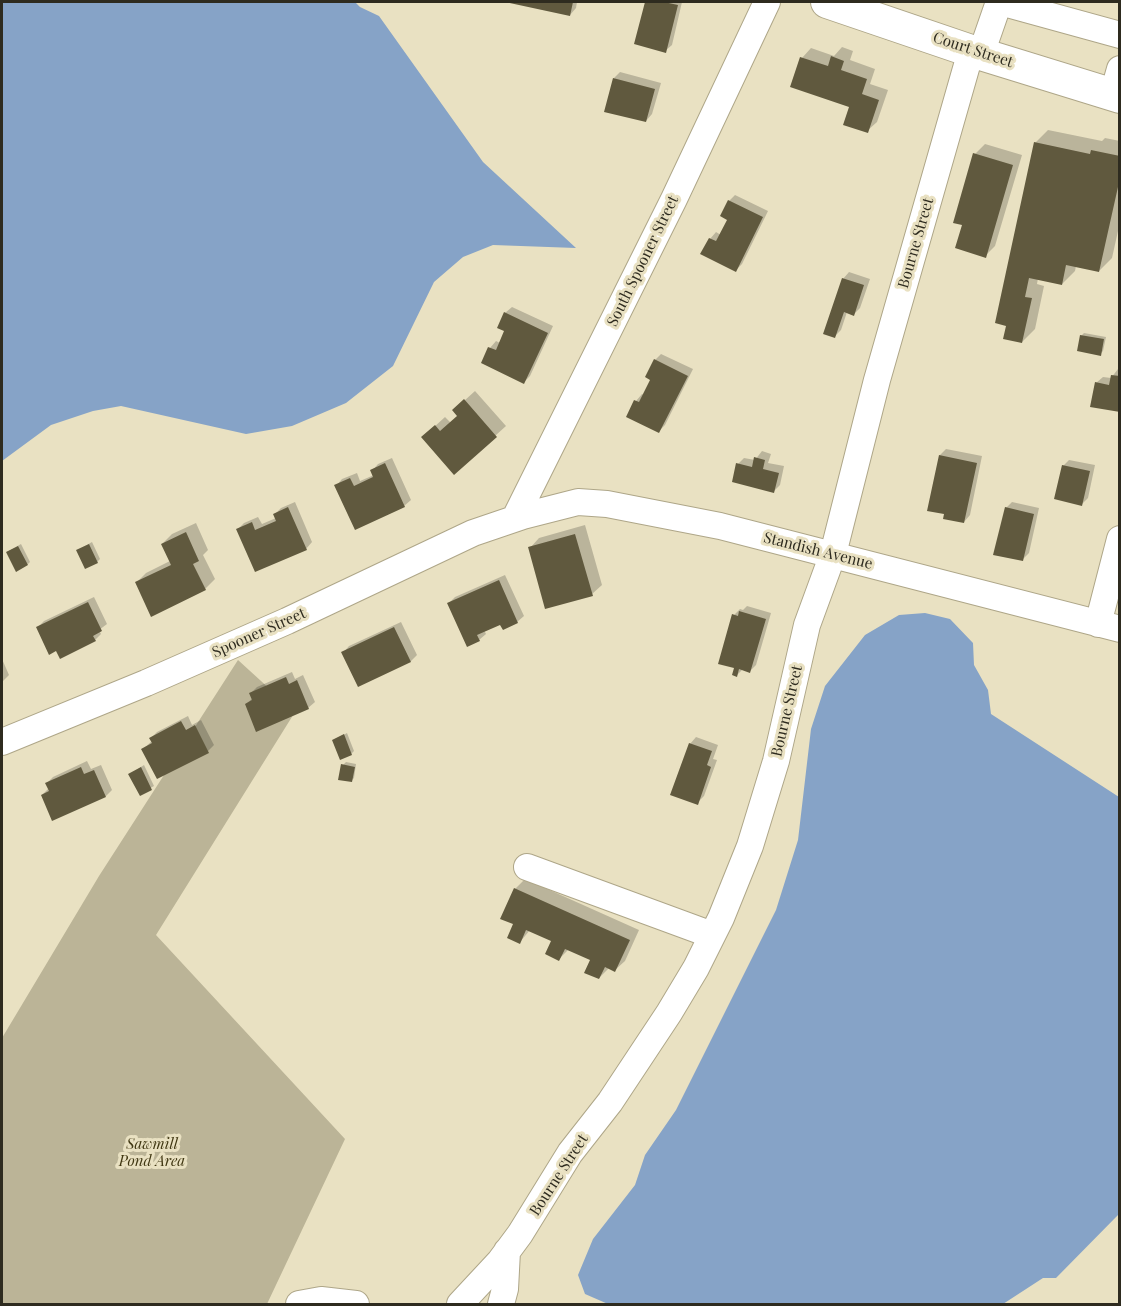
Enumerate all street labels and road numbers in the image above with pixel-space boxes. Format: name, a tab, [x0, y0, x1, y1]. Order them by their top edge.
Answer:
street label: Court Street	[931, 29, 1015, 71]
street label: South Spooner Street	[603, 193, 683, 329]
street label: Bourne Street	[894, 196, 938, 290]
street label: Standish Avenue	[762, 529, 874, 573]
street label: Spooner Street	[209, 604, 309, 662]
street label: Bourne Street	[768, 663, 806, 759]
street label: Bourne Street	[526, 1131, 592, 1219]

